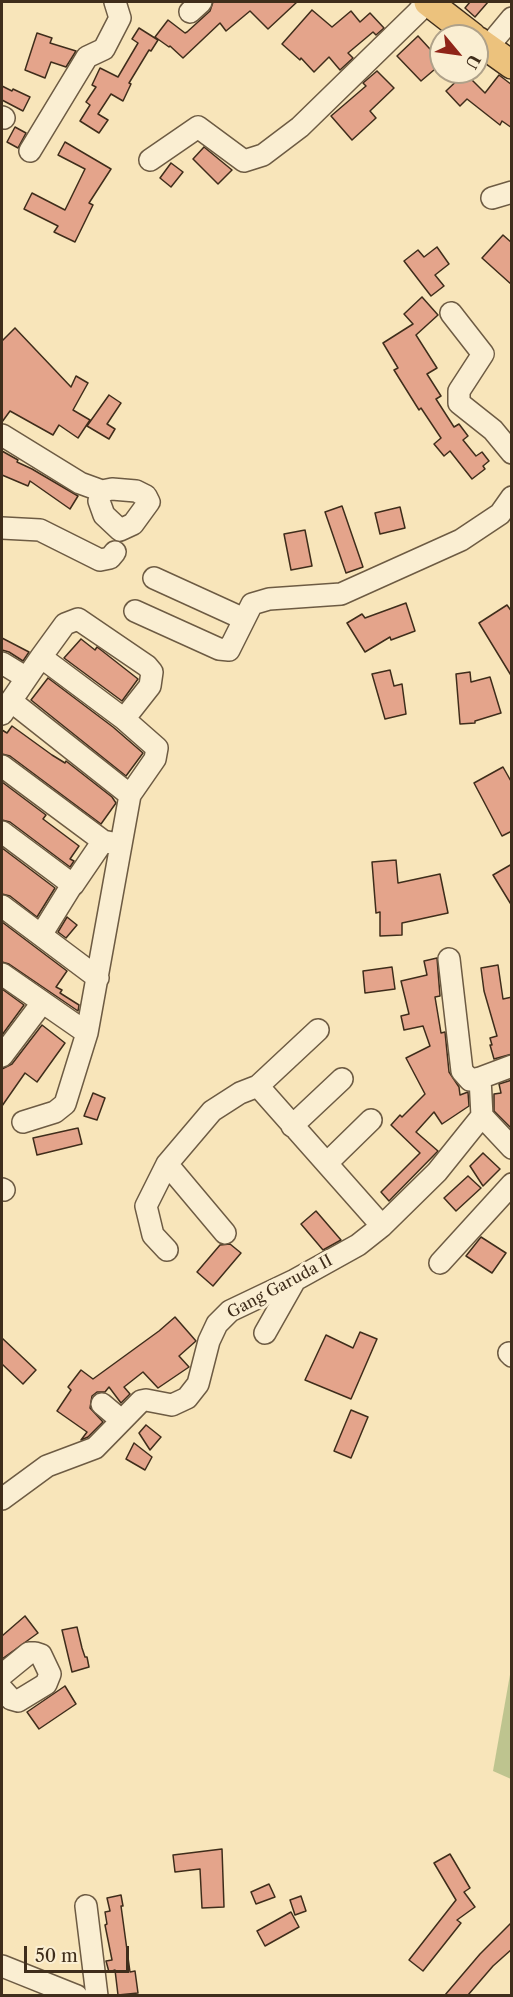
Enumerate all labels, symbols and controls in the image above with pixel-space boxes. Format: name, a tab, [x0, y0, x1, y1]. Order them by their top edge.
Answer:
north arrow	[429, 24, 489, 84]
text: U	[461, 51, 485, 72]
street label: Gang Garuda II	[224, 1251, 336, 1323]
scale bar	[27, 1934, 132, 1972]
text: 50 m	[35, 1945, 78, 1967]

